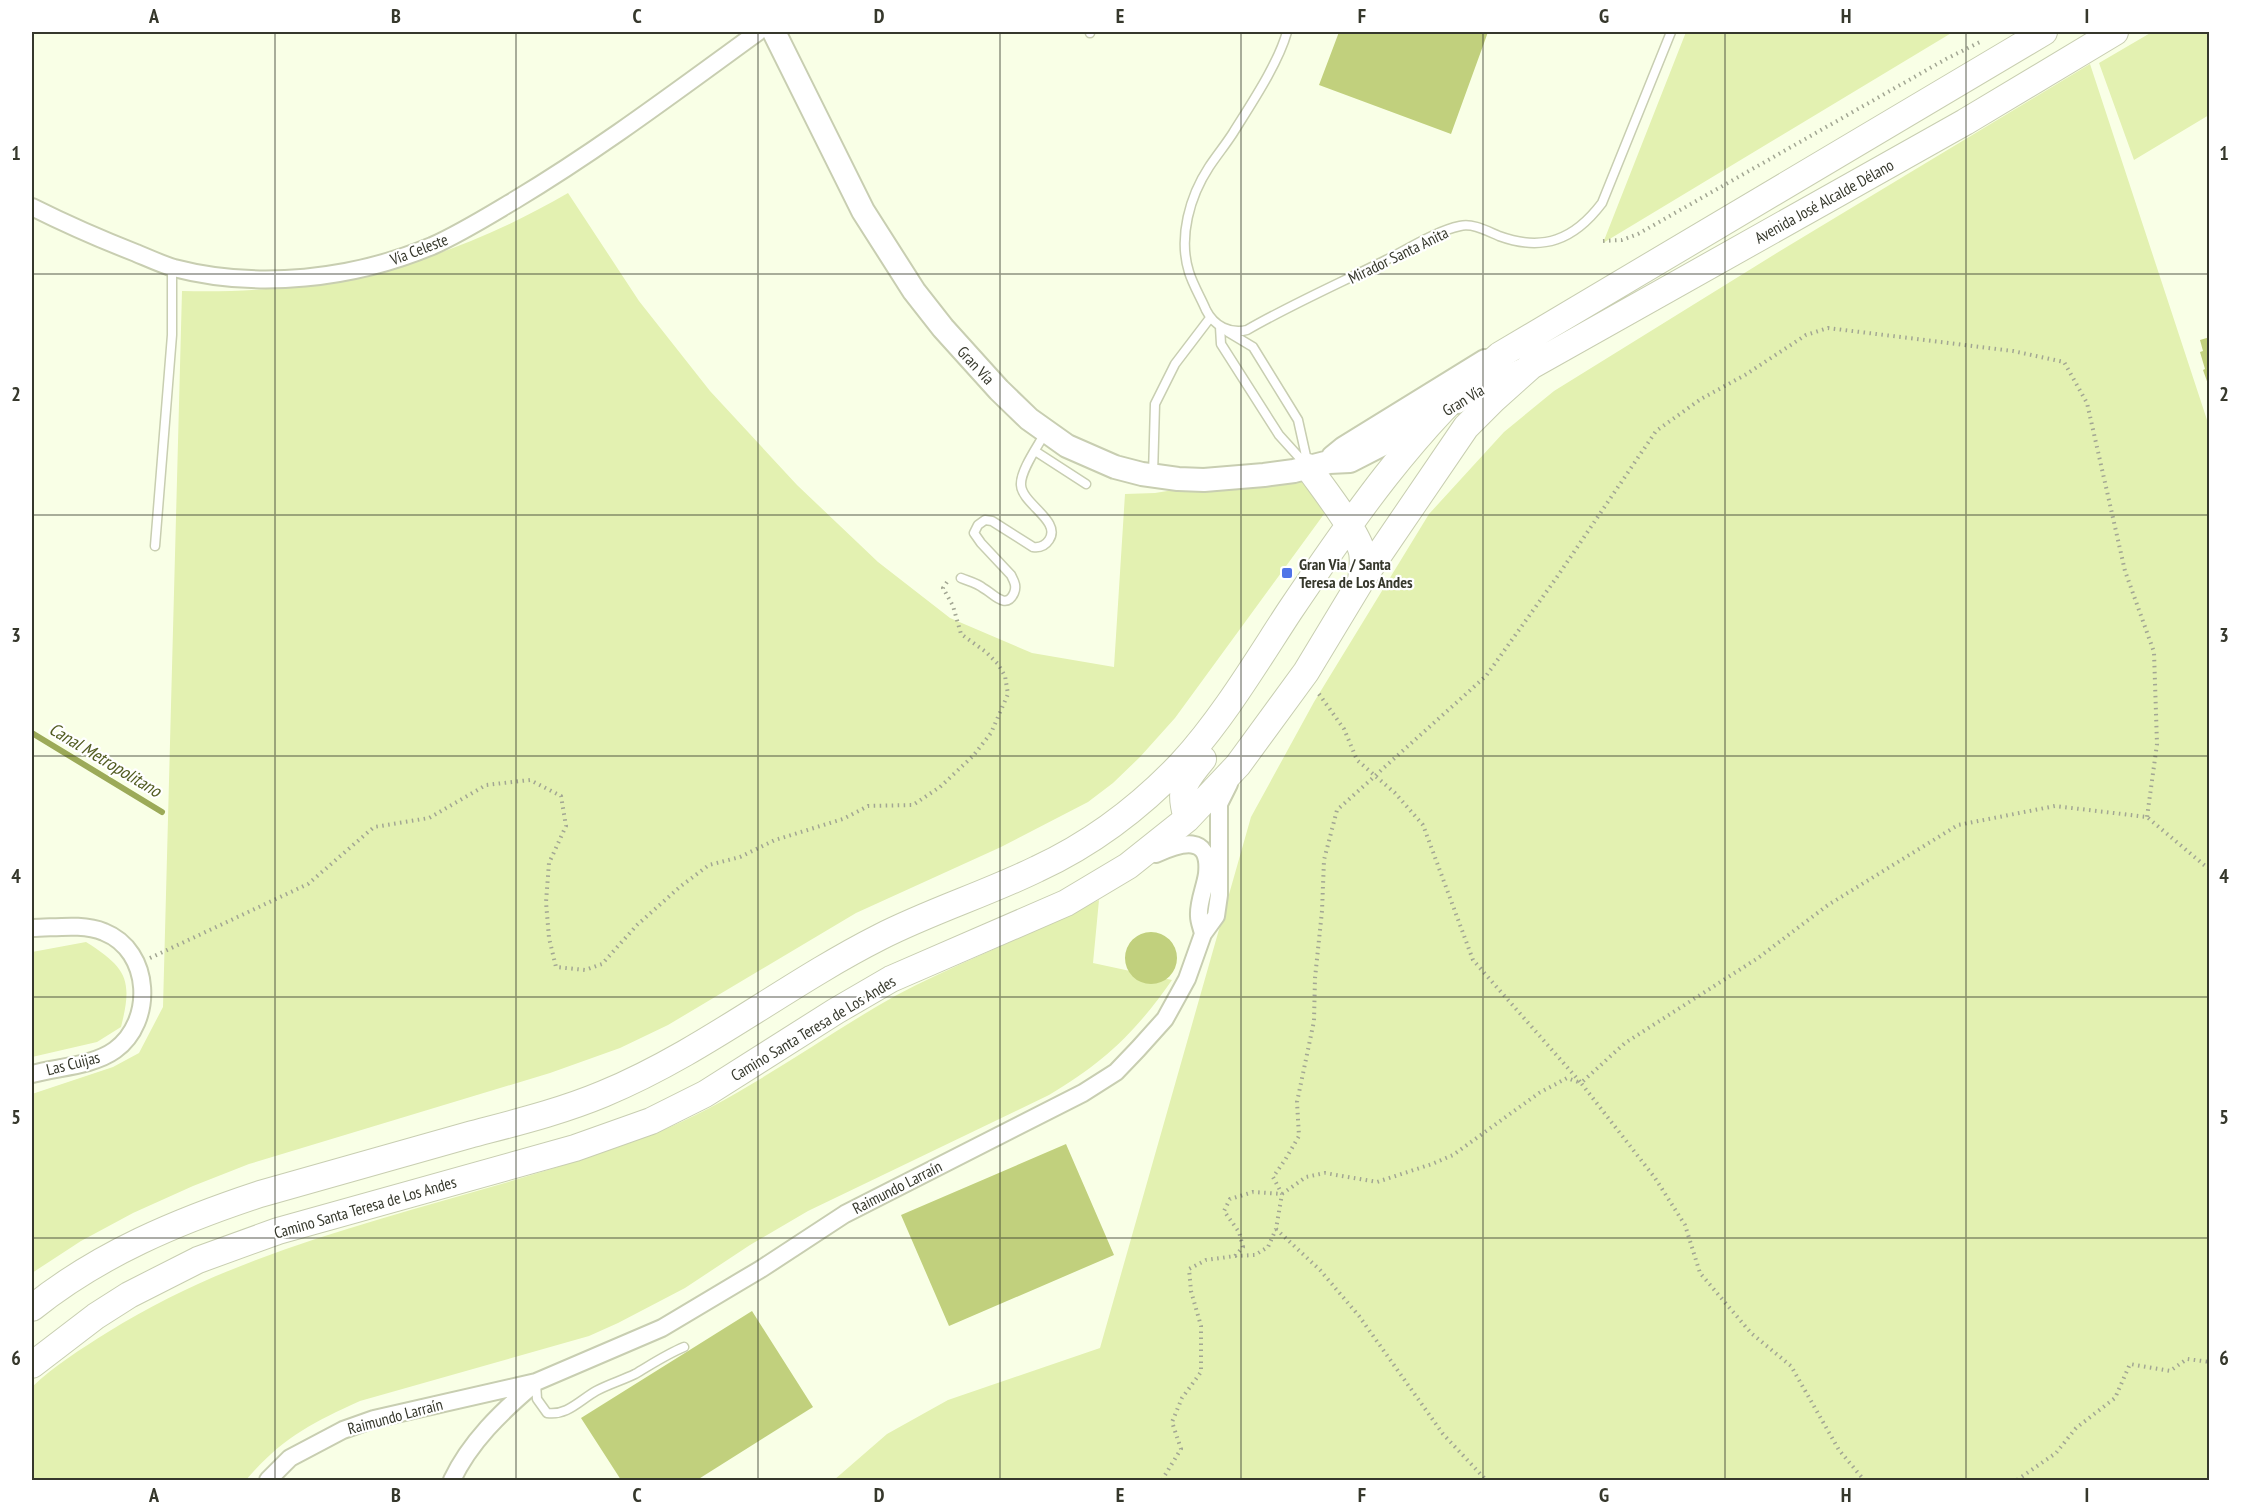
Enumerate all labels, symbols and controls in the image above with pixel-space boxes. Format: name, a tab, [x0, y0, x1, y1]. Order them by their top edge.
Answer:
text: A	[148, 3, 160, 29]
text: B	[391, 3, 401, 29]
text: C	[632, 3, 642, 29]
text: D	[874, 3, 885, 29]
text: E	[1116, 3, 1124, 29]
text: F	[1358, 3, 1366, 29]
text: G	[1599, 3, 1609, 29]
text: H	[1841, 3, 1851, 29]
text: I	[2085, 3, 2089, 29]
text: 1	[11, 140, 21, 166]
text: 1	[2219, 140, 2229, 166]
street label: Avenida José Alcalde Délano	[1751, 154, 1897, 248]
street label: Mirador Santa Anita	[1345, 222, 1451, 288]
street label: Vía Celeste	[386, 229, 451, 269]
street label: Gran Vía	[953, 342, 999, 388]
street label: Gran Vía	[1438, 380, 1488, 420]
text: 2	[11, 381, 21, 407]
text: 2	[2219, 381, 2229, 407]
place label: Gran Via / Santa Teresa de Los Andes	[1299, 554, 1413, 592]
marker: Gran Via / Santa Teresa de Los Andes	[1280, 566, 1294, 580]
text: 3	[11, 622, 21, 648]
text: 3	[2219, 622, 2229, 648]
water label: Canal Metropolitano	[45, 717, 166, 803]
text: 4	[11, 863, 21, 889]
text: 4	[2219, 863, 2229, 889]
street label: Camino Santa Teresa de Los Andes	[727, 971, 899, 1085]
street label: Las Cuijas	[44, 1047, 102, 1079]
text: 5	[11, 1104, 21, 1130]
text: 5	[2219, 1104, 2229, 1130]
street label: Raimundo Larraín	[849, 1156, 945, 1218]
street label: Camino Santa Teresa de Los Andes	[272, 1171, 458, 1243]
text: 6	[11, 1345, 21, 1371]
text: 6	[2219, 1345, 2229, 1371]
street label: Raimundo Larraín	[345, 1394, 445, 1438]
text: A	[148, 1482, 160, 1508]
text: B	[391, 1482, 401, 1508]
text: C	[632, 1482, 642, 1508]
text: D	[874, 1482, 885, 1508]
text: E	[1116, 1482, 1124, 1508]
text: F	[1358, 1482, 1366, 1508]
text: G	[1599, 1482, 1609, 1508]
text: H	[1841, 1482, 1851, 1508]
text: I	[2085, 1482, 2089, 1508]

